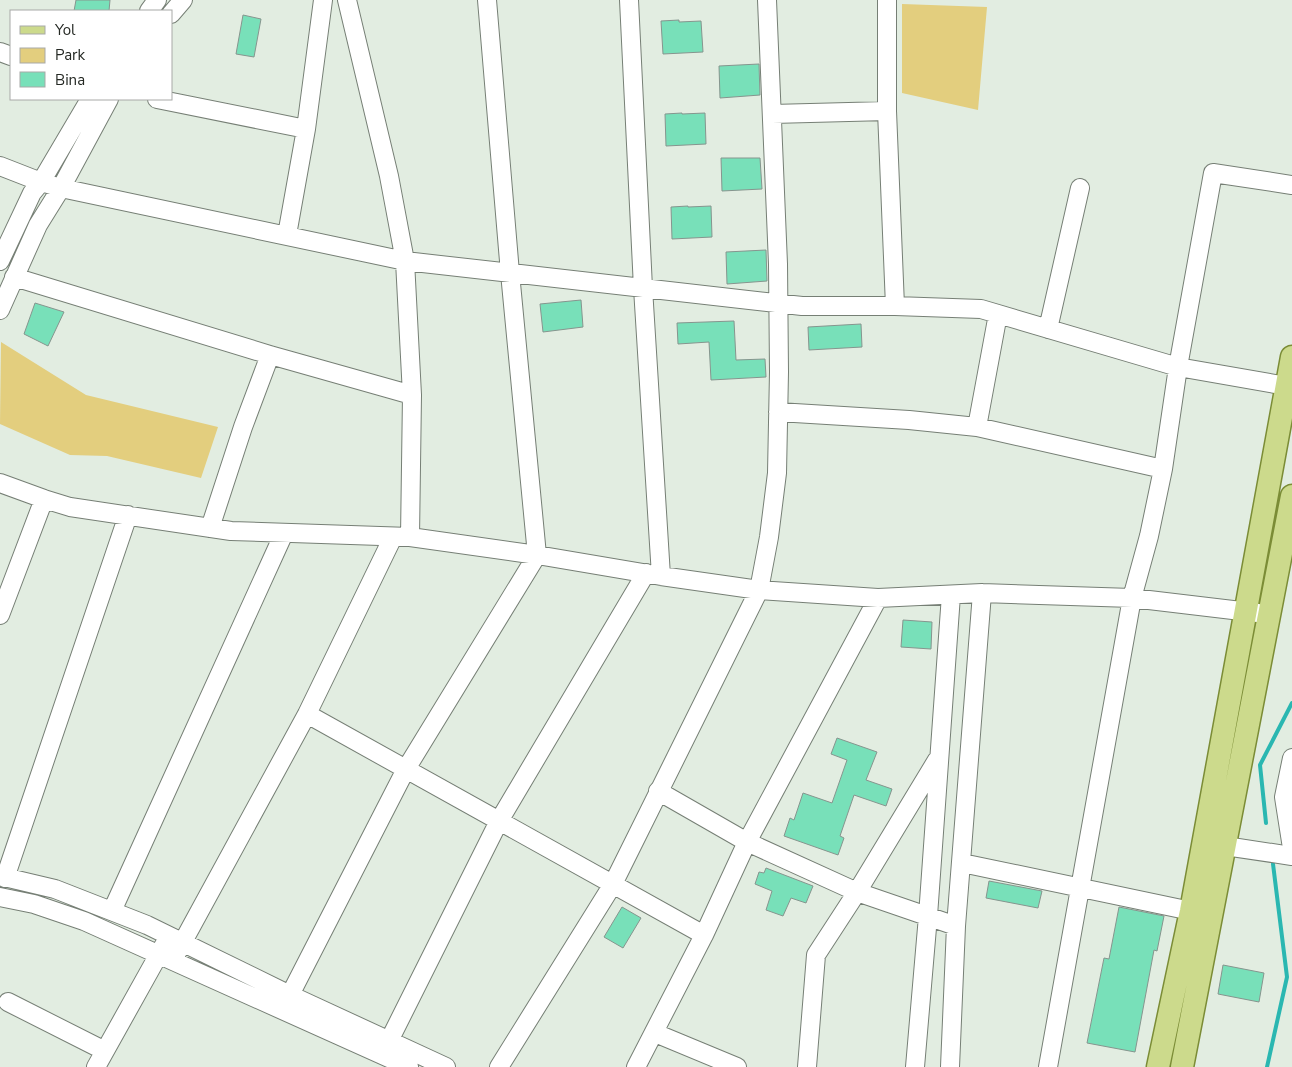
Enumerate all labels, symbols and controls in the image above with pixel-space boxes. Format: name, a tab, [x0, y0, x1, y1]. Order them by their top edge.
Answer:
legend	[10, 10, 172, 100]
text: Yol	[54, 20, 76, 40]
text: Park	[55, 45, 85, 65]
text: Bina	[55, 70, 85, 90]

